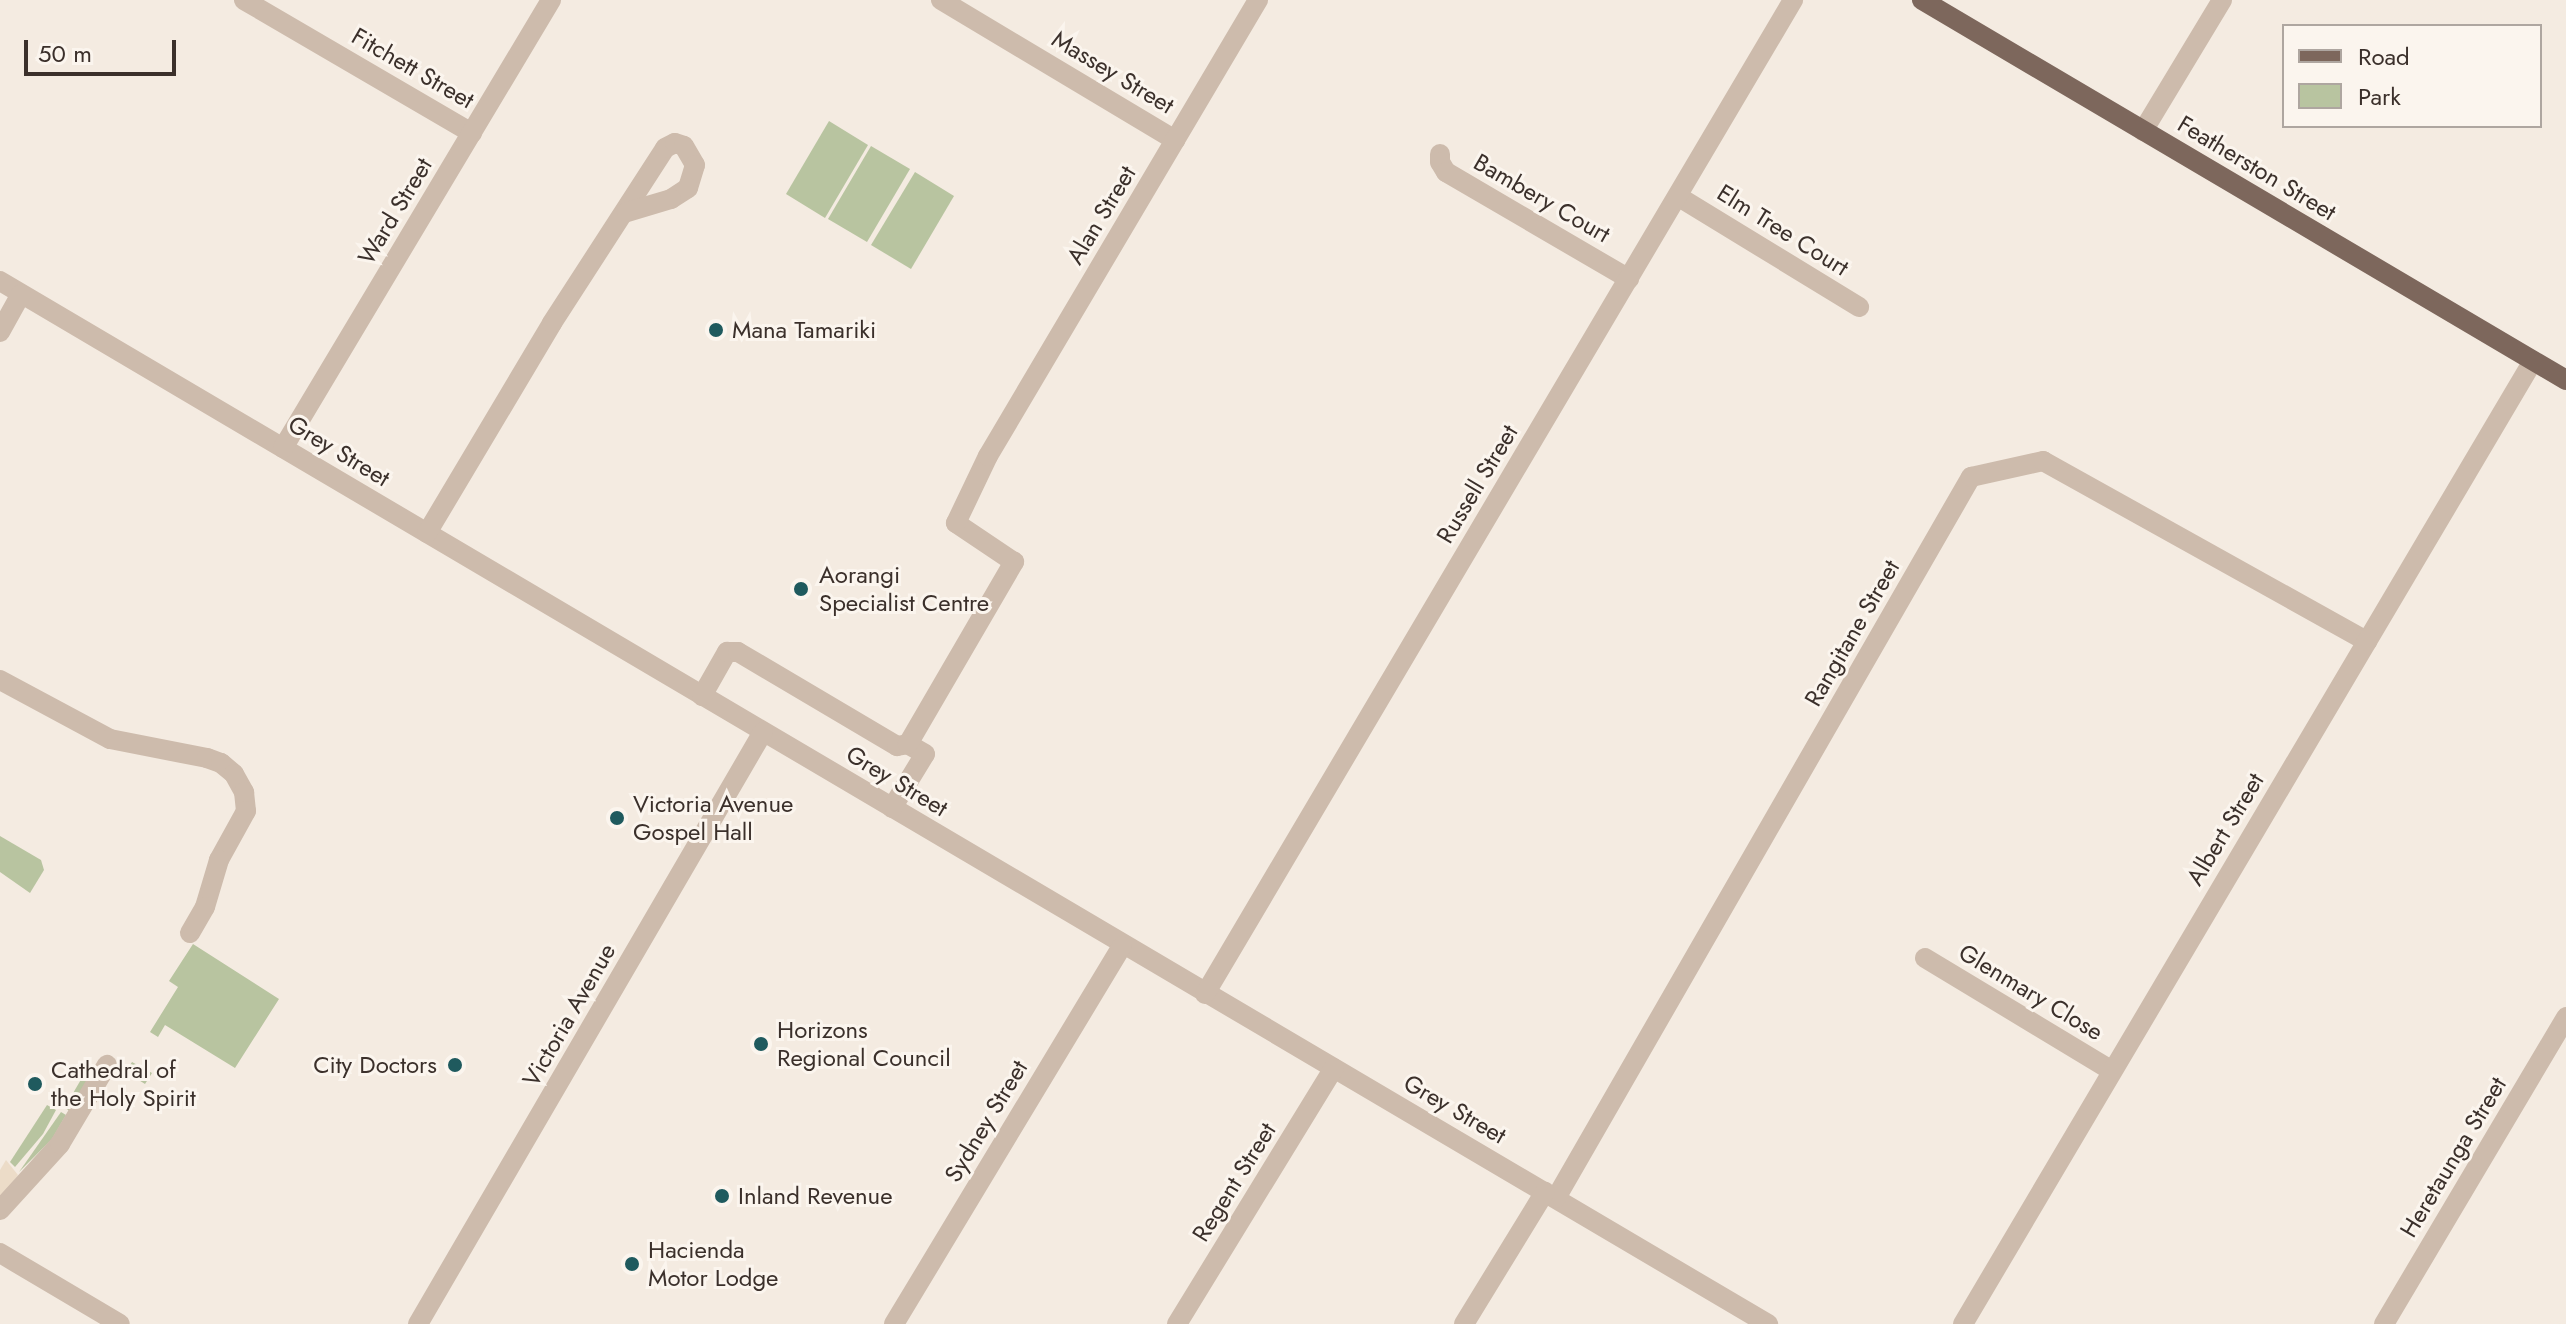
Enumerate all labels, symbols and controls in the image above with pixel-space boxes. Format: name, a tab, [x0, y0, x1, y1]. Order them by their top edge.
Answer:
street label: Fitchett Street	[347, 21, 479, 115]
scale bar	[28, 24, 180, 74]
street label: Massey Street	[1047, 24, 1179, 120]
legend	[2282, 24, 2542, 128]
text: 50 m	[38, 36, 92, 71]
text: Road	[2358, 39, 2410, 74]
text: Park	[2358, 79, 2401, 114]
street label: Featherston Street	[2173, 109, 2341, 227]
street label: Bambery Court	[1469, 147, 1615, 249]
street label: Ward Street	[352, 152, 438, 270]
street label: Alan Street	[1060, 160, 1142, 270]
street label: Elm Tree Court	[1712, 178, 1854, 282]
place label: Mana Tamariki	[732, 316, 876, 344]
marker: Mana Tamariki	[707, 321, 725, 339]
street label: Grey Street	[283, 409, 395, 493]
street label: Russell Street	[1430, 419, 1524, 549]
street label: Rangitane Street	[1798, 555, 1906, 711]
place label: Aorangi Specialist Centre	[819, 561, 989, 617]
marker: Aorangi Specialist Centre	[790, 578, 812, 600]
street label: Grey Street	[841, 739, 953, 823]
street label: Albert Street	[2180, 768, 2270, 890]
place label: Victoria Avenue Gospel Hall	[633, 790, 793, 846]
marker: Victoria Avenue Gospel Hall	[608, 809, 626, 827]
street label: Victoria Avenue	[516, 938, 622, 1092]
street label: Glenmary Close	[1954, 938, 2108, 1046]
place label: Horizons Regional Council	[777, 1016, 951, 1072]
marker: Horizons Regional Council	[752, 1035, 770, 1053]
place label: City Doctors	[313, 1051, 437, 1079]
marker: City Doctors	[444, 1054, 466, 1076]
street label: Sydney Street	[938, 1055, 1034, 1187]
place label: Cathedral of the Holy Spirit	[51, 1056, 196, 1112]
street label: Grey Street	[1399, 1068, 1511, 1150]
street label: Heretaunga Street	[2394, 1072, 2512, 1242]
marker: Cathedral of the Holy Spirit	[26, 1075, 44, 1093]
street label: Regent Street	[1186, 1117, 1282, 1247]
place label: Inland Revenue	[738, 1182, 893, 1210]
marker: Inland Revenue	[713, 1187, 731, 1205]
place label: Hacienda Motor Lodge	[648, 1236, 778, 1292]
marker: Hacienda Motor Lodge	[623, 1255, 641, 1273]

